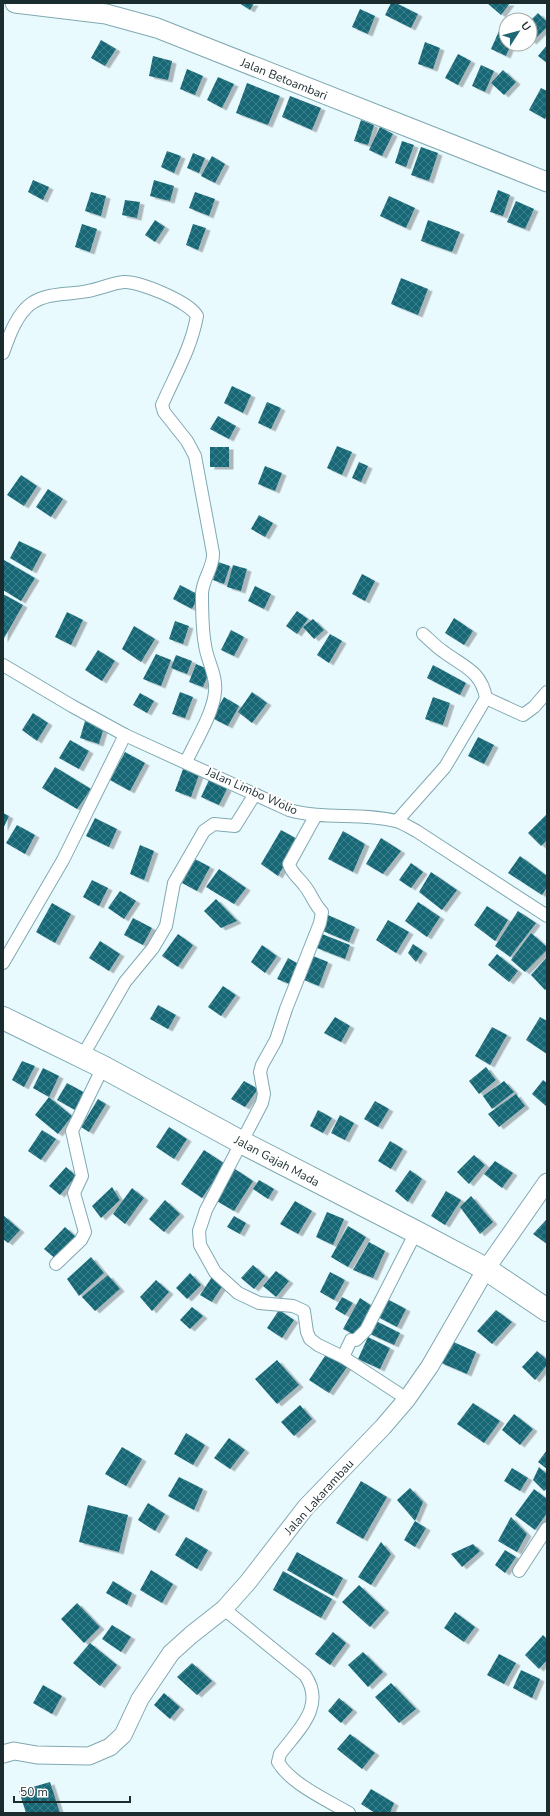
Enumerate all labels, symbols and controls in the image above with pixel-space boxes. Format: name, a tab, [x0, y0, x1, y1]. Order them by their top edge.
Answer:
north arrow	[498, 12, 538, 52]
text: U	[517, 19, 534, 34]
street label: Jalan Betoambari	[237, 54, 330, 104]
street label: Jalan Limbo Wolio	[203, 763, 301, 818]
street label: Jalan Gajah Mada	[231, 1131, 322, 1190]
street label: Jalan Lakarambau	[280, 1456, 357, 1539]
scale bar	[14, 1778, 130, 1804]
text: 50 m	[20, 1784, 48, 1800]

